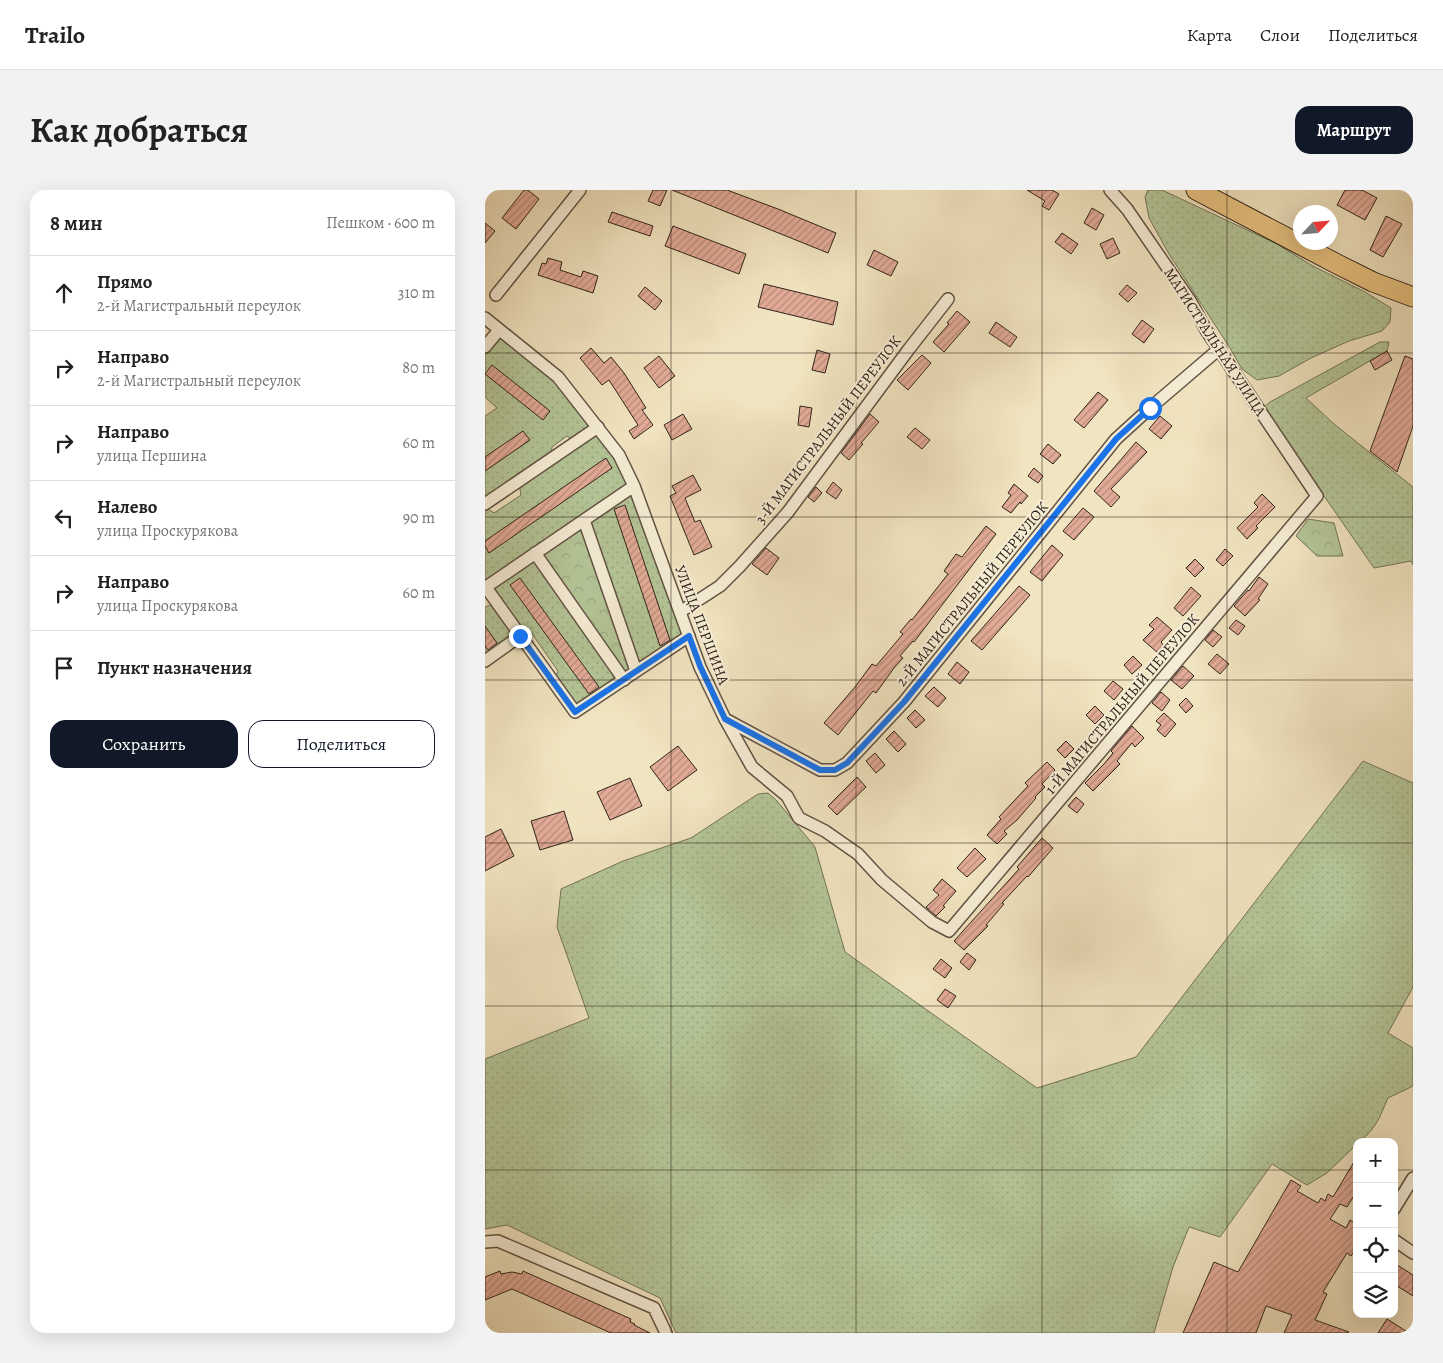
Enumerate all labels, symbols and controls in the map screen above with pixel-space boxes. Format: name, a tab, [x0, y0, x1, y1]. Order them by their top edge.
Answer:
text: Trailo	[25, 19, 85, 51]
text: Карта	[1187, 23, 1232, 47]
text: Слои	[1260, 23, 1300, 47]
text: Поделиться	[1328, 23, 1418, 47]
text: Как добраться	[30, 106, 248, 154]
button: Маршрут	[1295, 106, 1413, 154]
north arrow	[1293, 205, 1338, 250]
text: 8 мин	[50, 209, 103, 237]
text: Пешком · 600 m	[326, 212, 435, 234]
street label: МАГИСТРАЛЬНАЯ УЛИЦА	[1159, 264, 1271, 420]
text: Прямо	[97, 269, 152, 295]
icon: ahead	[50, 279, 78, 307]
text: 310 m	[398, 282, 435, 304]
text: 2-й Магистральный переулок	[97, 295, 301, 317]
street label: 3-Й МАГИСТРАЛЬНЫЙ ПЕРЕУЛОК	[750, 331, 906, 528]
text: Направо	[97, 344, 169, 370]
icon: right	[50, 354, 78, 382]
text: 80 m	[402, 357, 435, 379]
text: 2-й Магистральный переулок	[97, 370, 301, 392]
route start	[1139, 397, 1162, 420]
text: Направо	[97, 419, 169, 445]
icon: right	[50, 429, 78, 457]
text: 60 m	[403, 432, 435, 454]
text: улица Першина	[97, 445, 207, 467]
text: Налево	[97, 494, 157, 520]
street label: 2-Й МАГИСТРАЛЬНЫЙ ПЕРЕУЛОК	[891, 497, 1053, 690]
icon: left	[50, 504, 78, 532]
text: 90 m	[403, 507, 435, 529]
text: улица Проскурякова	[97, 520, 238, 542]
street label: УЛИЦА ПЕРШИНА	[670, 562, 734, 688]
text: Направо	[97, 569, 169, 595]
icon: right	[50, 579, 78, 607]
text: 60 m	[403, 582, 435, 604]
text: улица Проскурякова	[97, 595, 238, 617]
street label: 1-Й МАГИСТРАЛЬНЫЙ ПЕРЕУЛОК	[1040, 609, 1204, 799]
route end	[509, 625, 532, 648]
icon: arrive	[50, 654, 78, 682]
text: Пункт назначения	[97, 655, 252, 681]
button: Сохранить	[50, 720, 238, 768]
button: Поделиться	[248, 720, 435, 768]
map controls	[1353, 1138, 1398, 1318]
button: +	[1353, 1138, 1398, 1183]
button: −	[1353, 1183, 1398, 1228]
button: locate	[1353, 1228, 1398, 1273]
button: layers	[1353, 1273, 1398, 1318]

